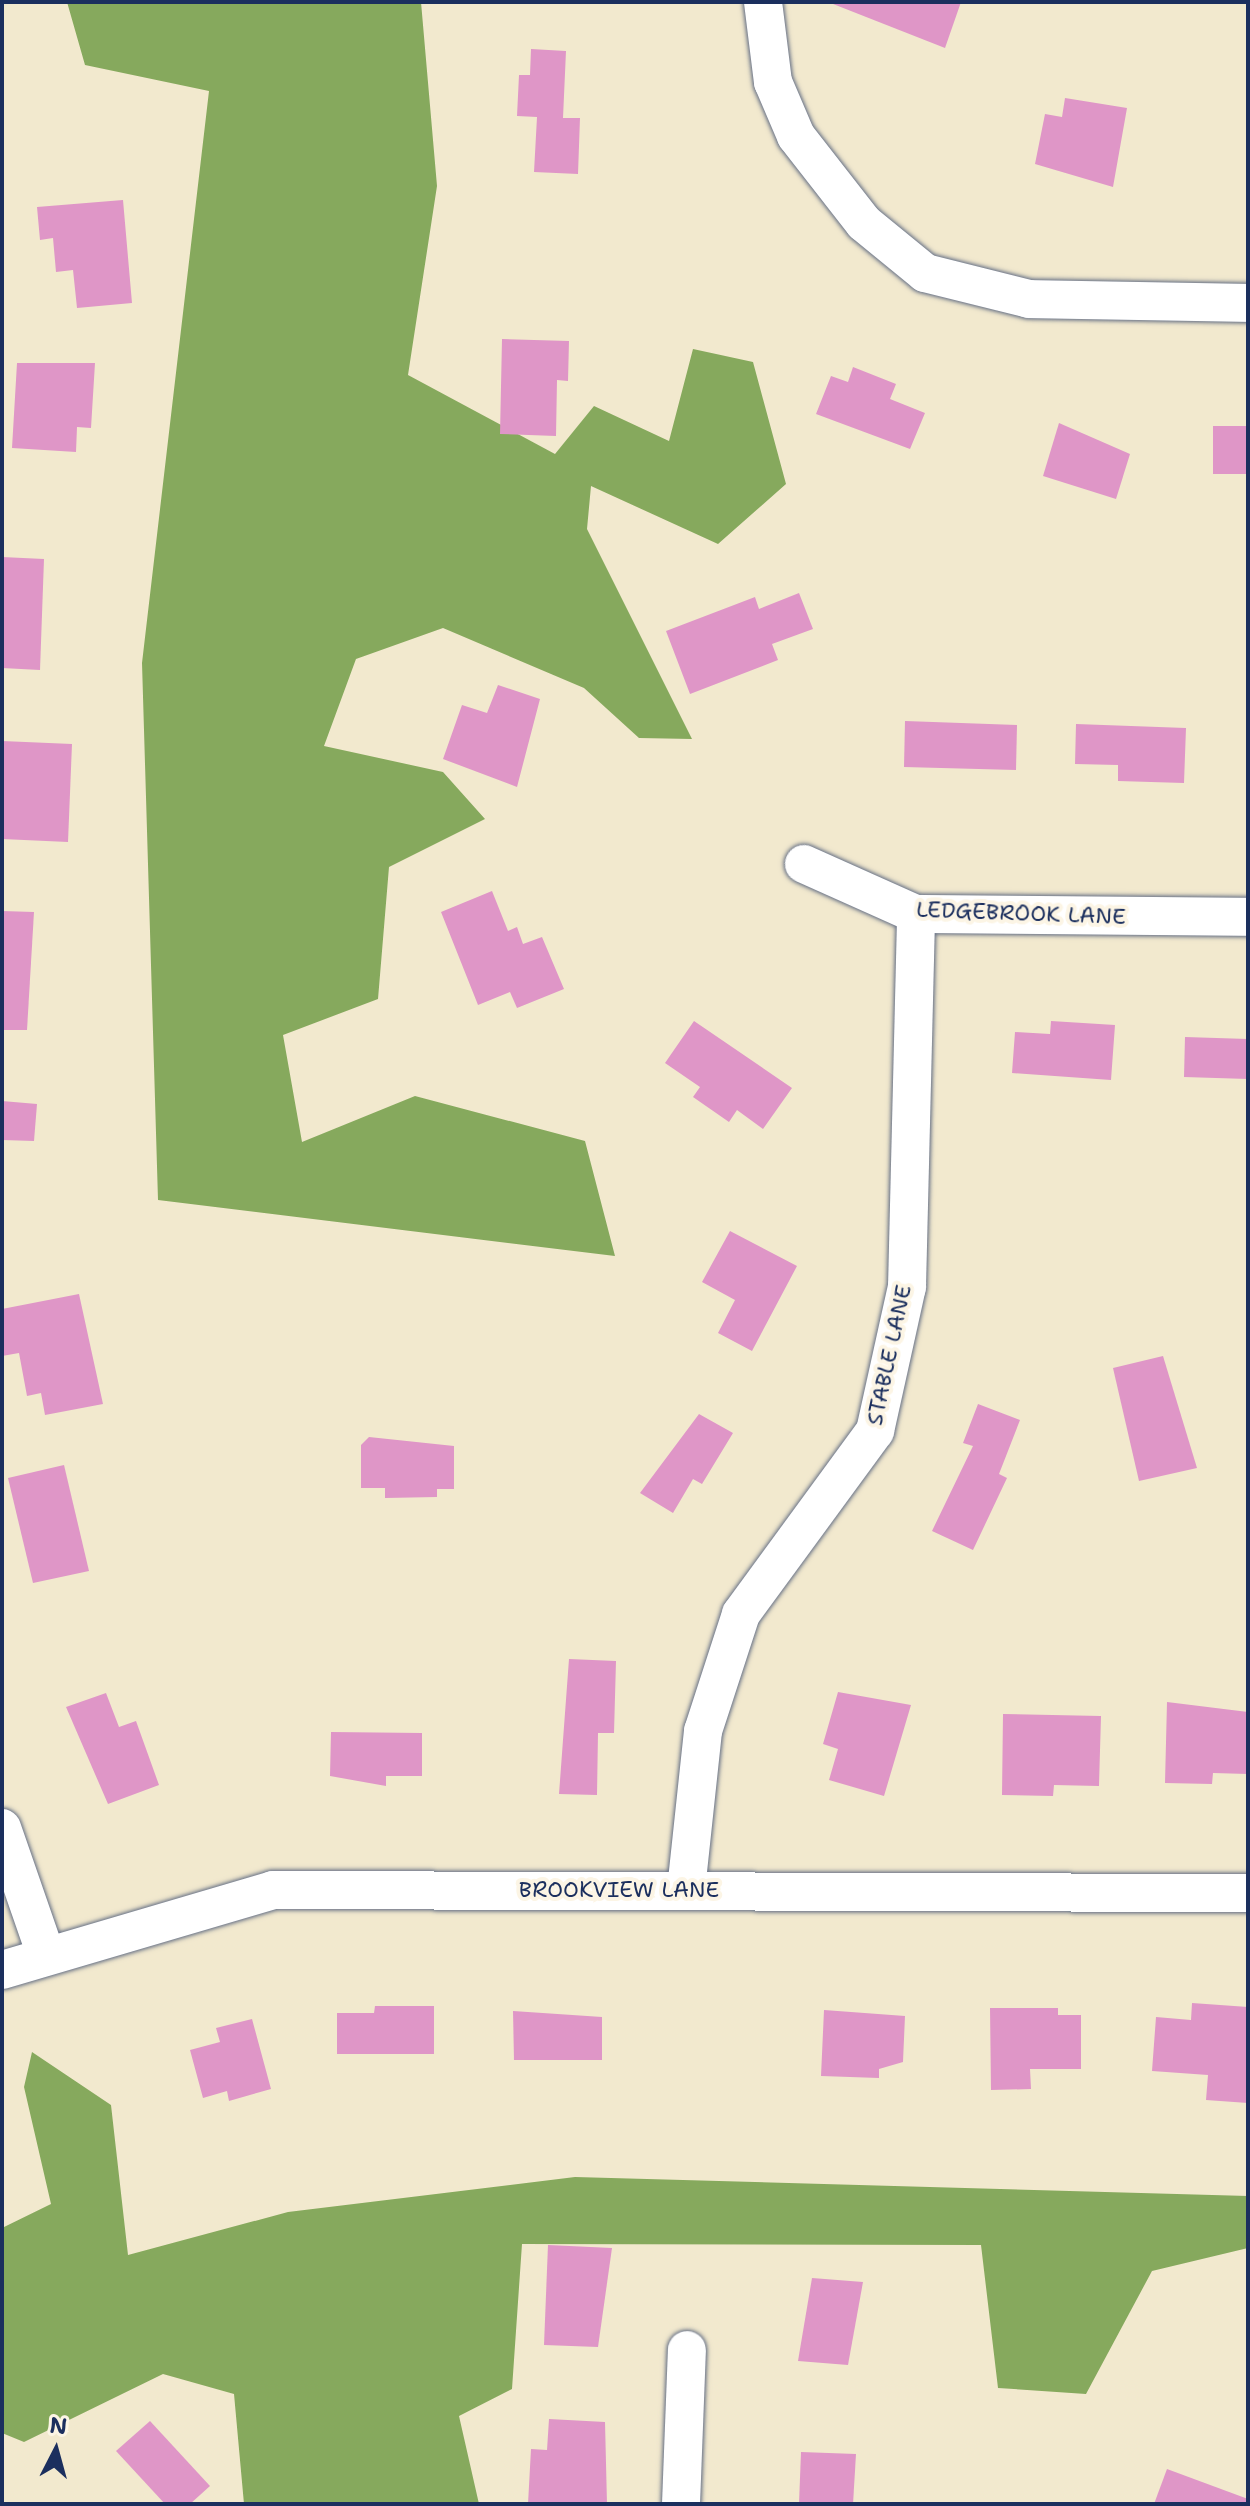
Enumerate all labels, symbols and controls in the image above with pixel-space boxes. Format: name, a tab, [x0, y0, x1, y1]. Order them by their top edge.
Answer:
street label: LEDGEBROOK LANE	[916, 896, 1126, 930]
street label: STABLE LANE	[861, 1282, 917, 1428]
street label: BROOKVIEW LANE	[519, 1877, 719, 1903]
north arrow	[16, 2410, 96, 2490]
text: N	[48, 2410, 69, 2441]

